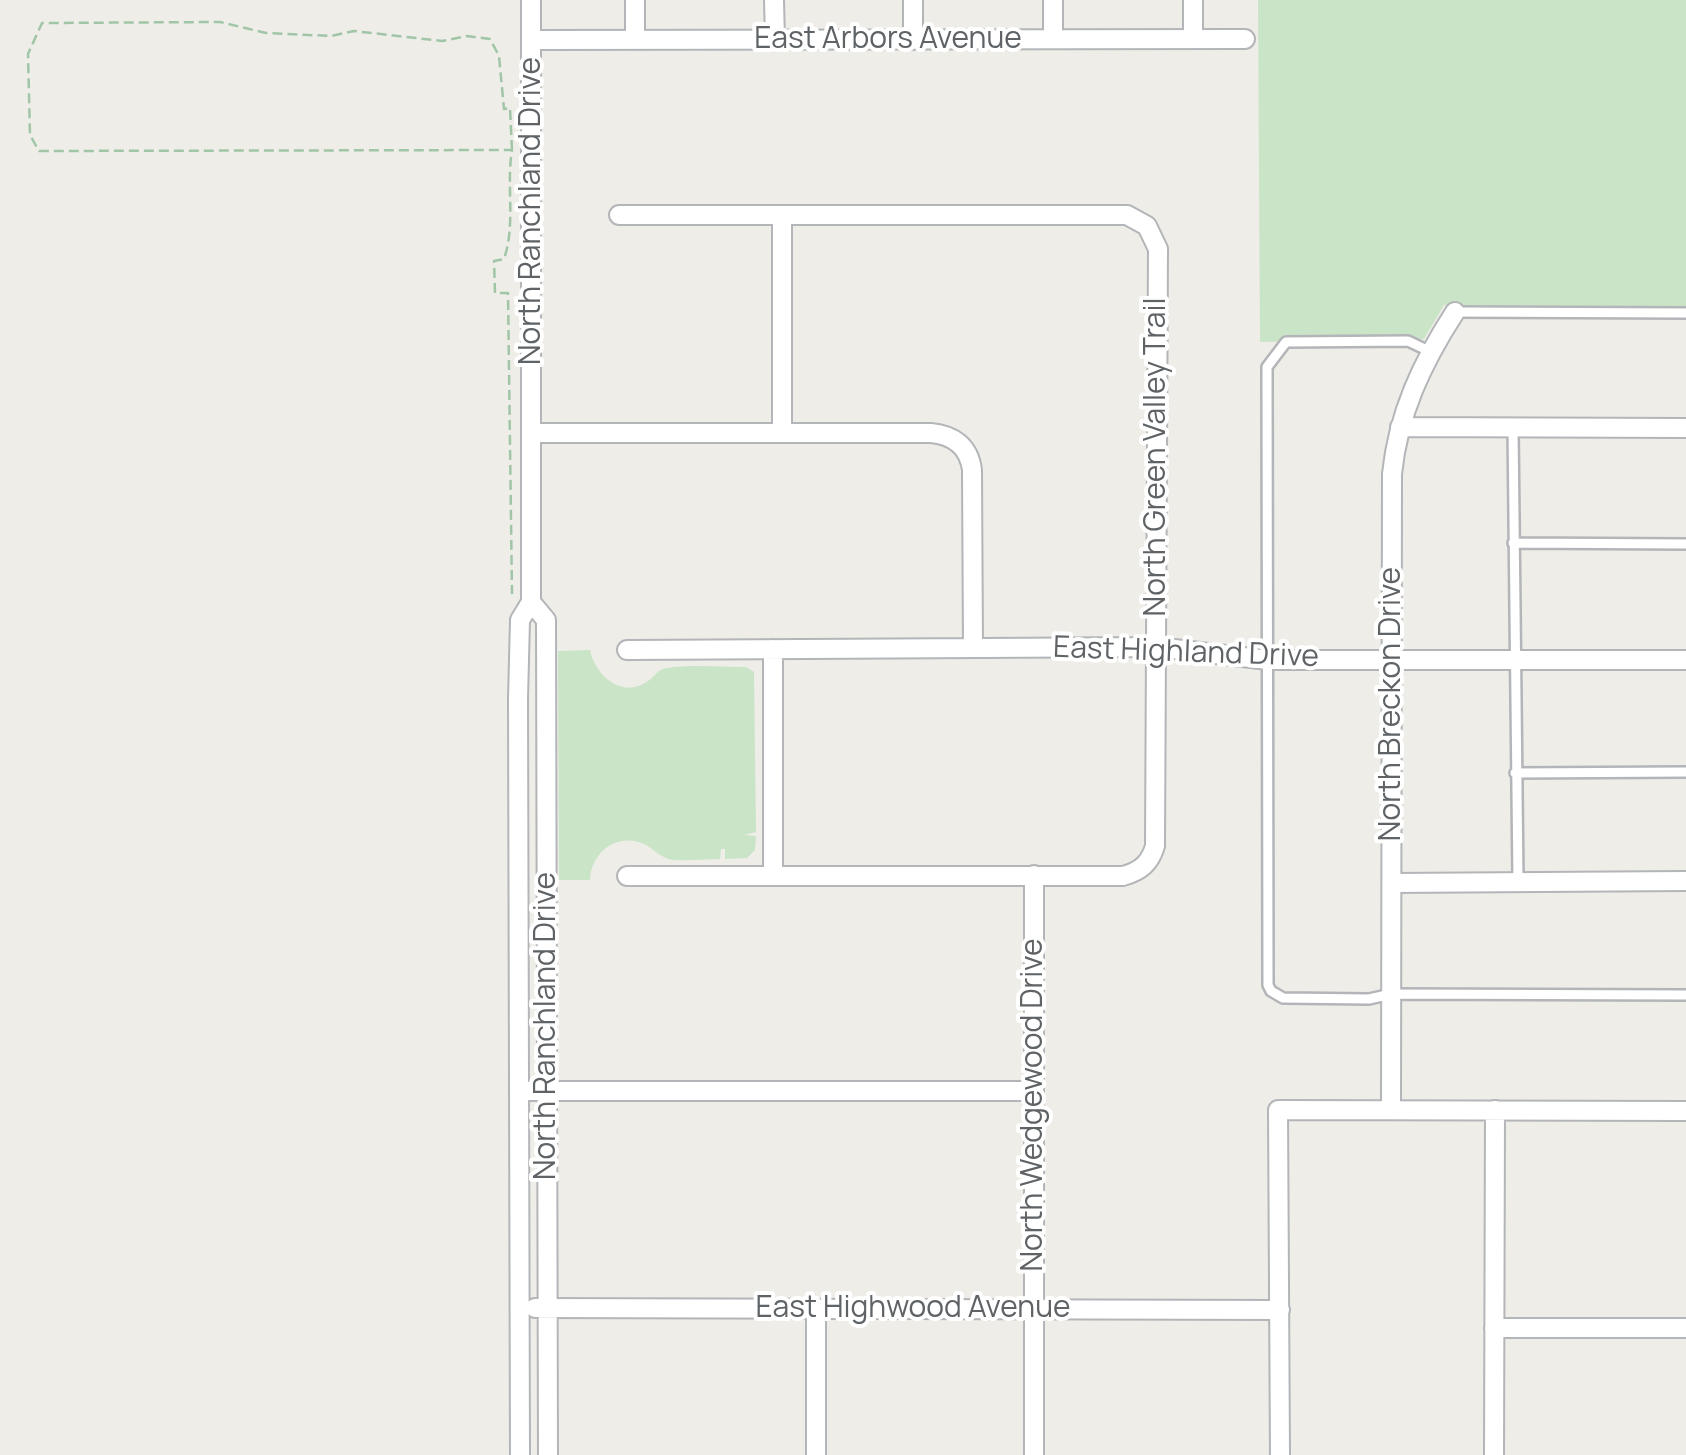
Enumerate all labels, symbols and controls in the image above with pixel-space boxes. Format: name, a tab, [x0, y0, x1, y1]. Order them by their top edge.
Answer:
street label: East Arbors Avenue	[754, 22, 1022, 58]
street label: North Ranchland Drive	[514, 57, 550, 365]
street label: North Green Valley Trail	[1139, 298, 1175, 616]
street label: North Breckon Drive	[1374, 567, 1410, 841]
street label: East Highland Drive	[1052, 630, 1320, 676]
street label: North Ranchland Drive	[529, 872, 565, 1180]
street label: North Wedgewood Drive	[1016, 938, 1052, 1272]
street label: East Highwood Avenue	[755, 1291, 1071, 1327]

